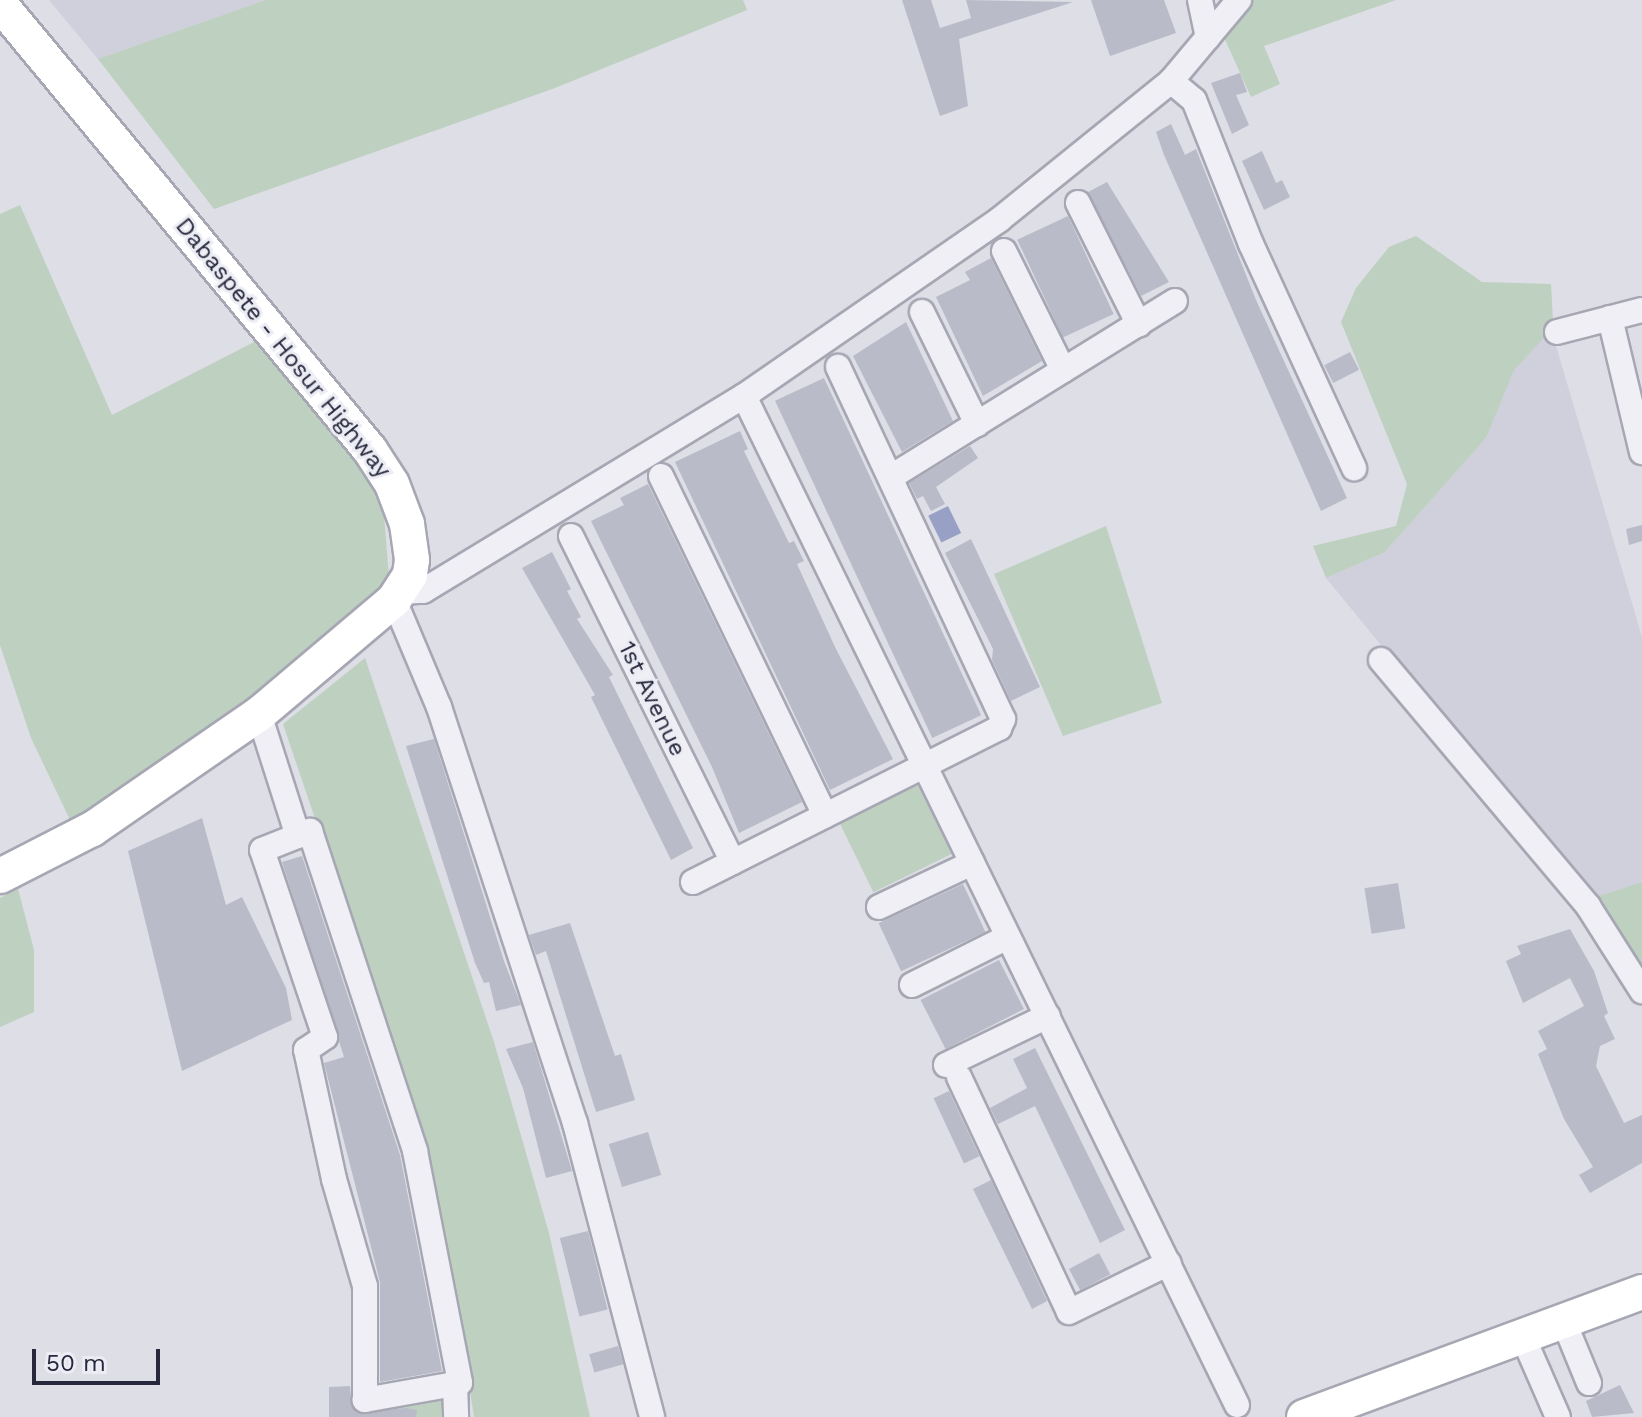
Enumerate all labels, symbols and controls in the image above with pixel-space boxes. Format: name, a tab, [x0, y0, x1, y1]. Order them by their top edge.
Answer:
street label: Dabaspete - Hosur Highway	[169, 212, 397, 484]
street label: 1st Avenue	[612, 636, 692, 762]
scale bar	[36, 1333, 164, 1383]
text: 50 m	[46, 1349, 106, 1377]

